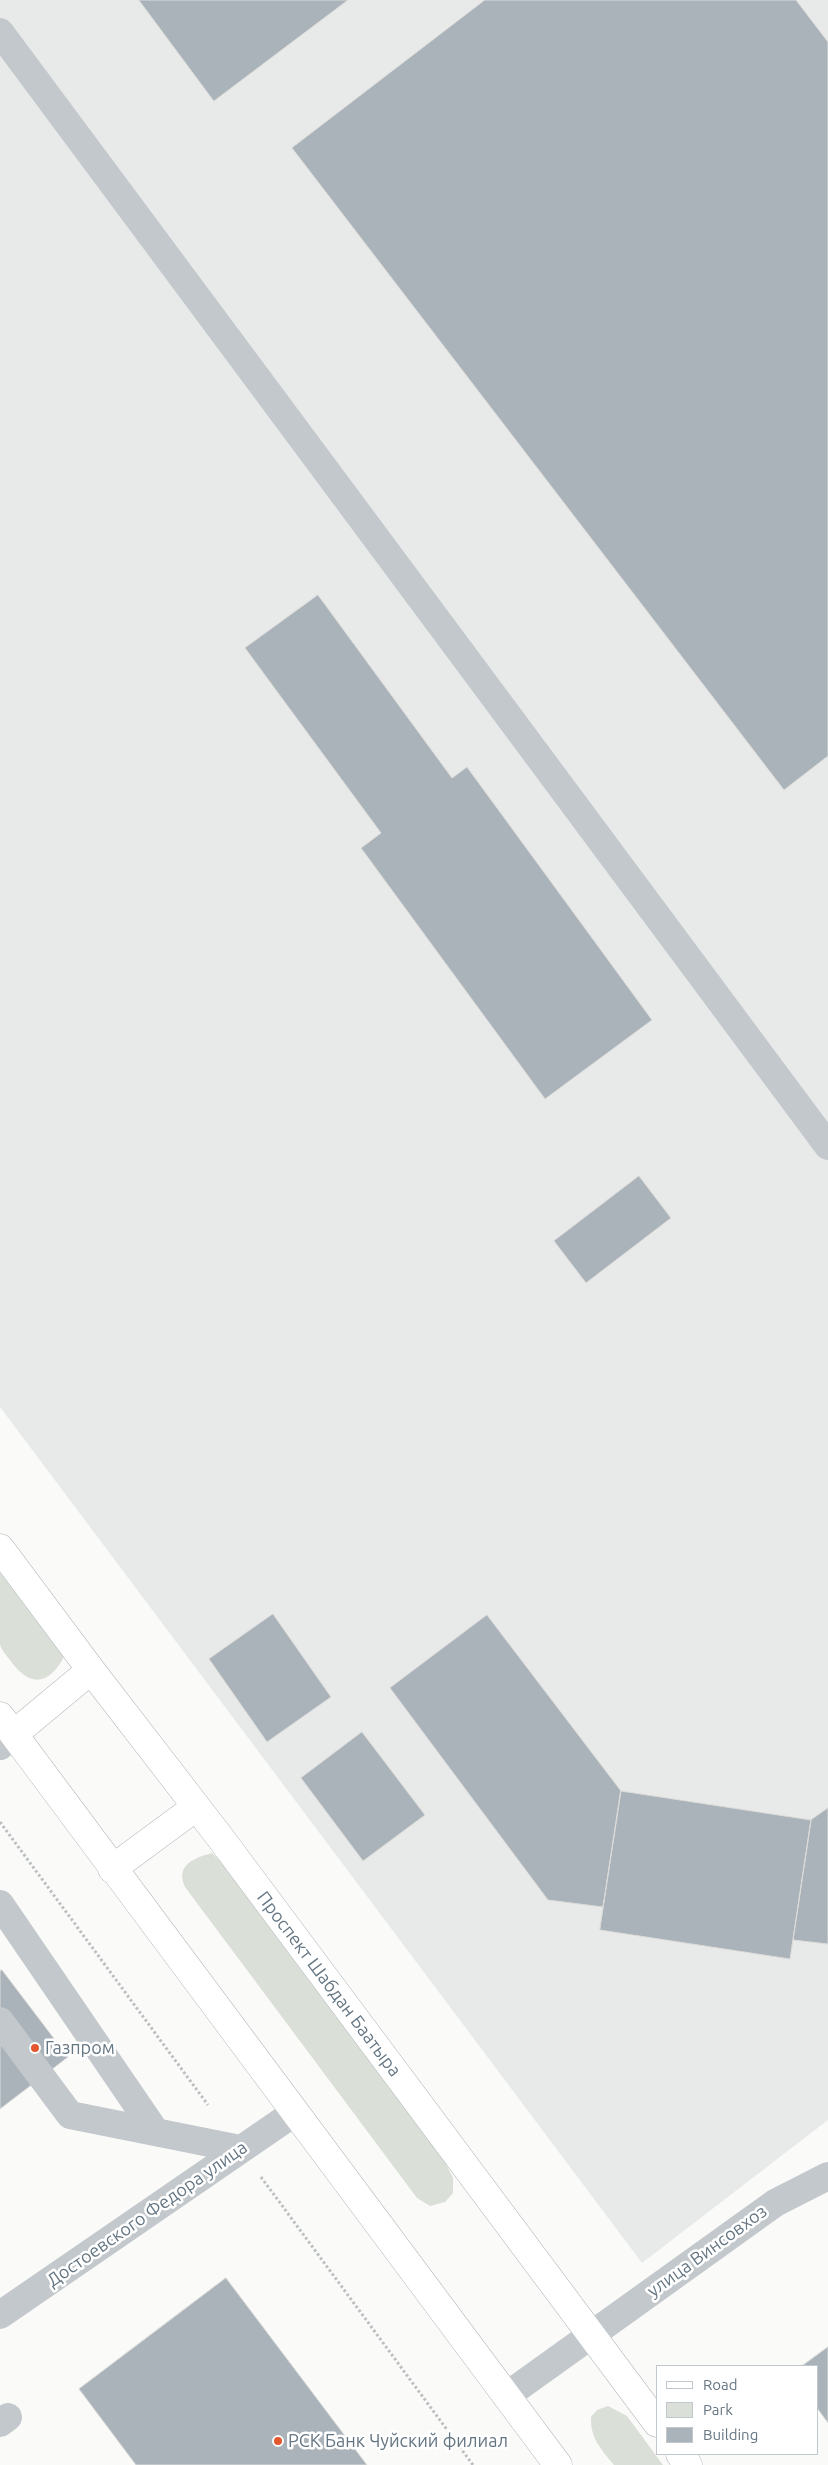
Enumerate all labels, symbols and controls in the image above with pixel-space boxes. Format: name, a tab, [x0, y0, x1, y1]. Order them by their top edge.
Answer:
street label: Проспект Шабдан Баатыра	[252, 1887, 406, 2081]
place label: Газпром	[45, 2037, 115, 2059]
marker: Газпром	[29, 2042, 41, 2054]
street label: Достоевского Федора улица	[43, 2136, 251, 2292]
street label: улица Винсовхоз	[643, 2200, 771, 2302]
legend	[656, 2365, 818, 2455]
text: Road	[703, 2376, 738, 2393]
text: Park	[703, 2401, 733, 2418]
text: Building	[703, 2426, 758, 2443]
place label: РСК Банк Чуйский филиал	[288, 2430, 508, 2452]
marker: РСК Банк Чуйский филиал	[272, 2435, 284, 2447]

